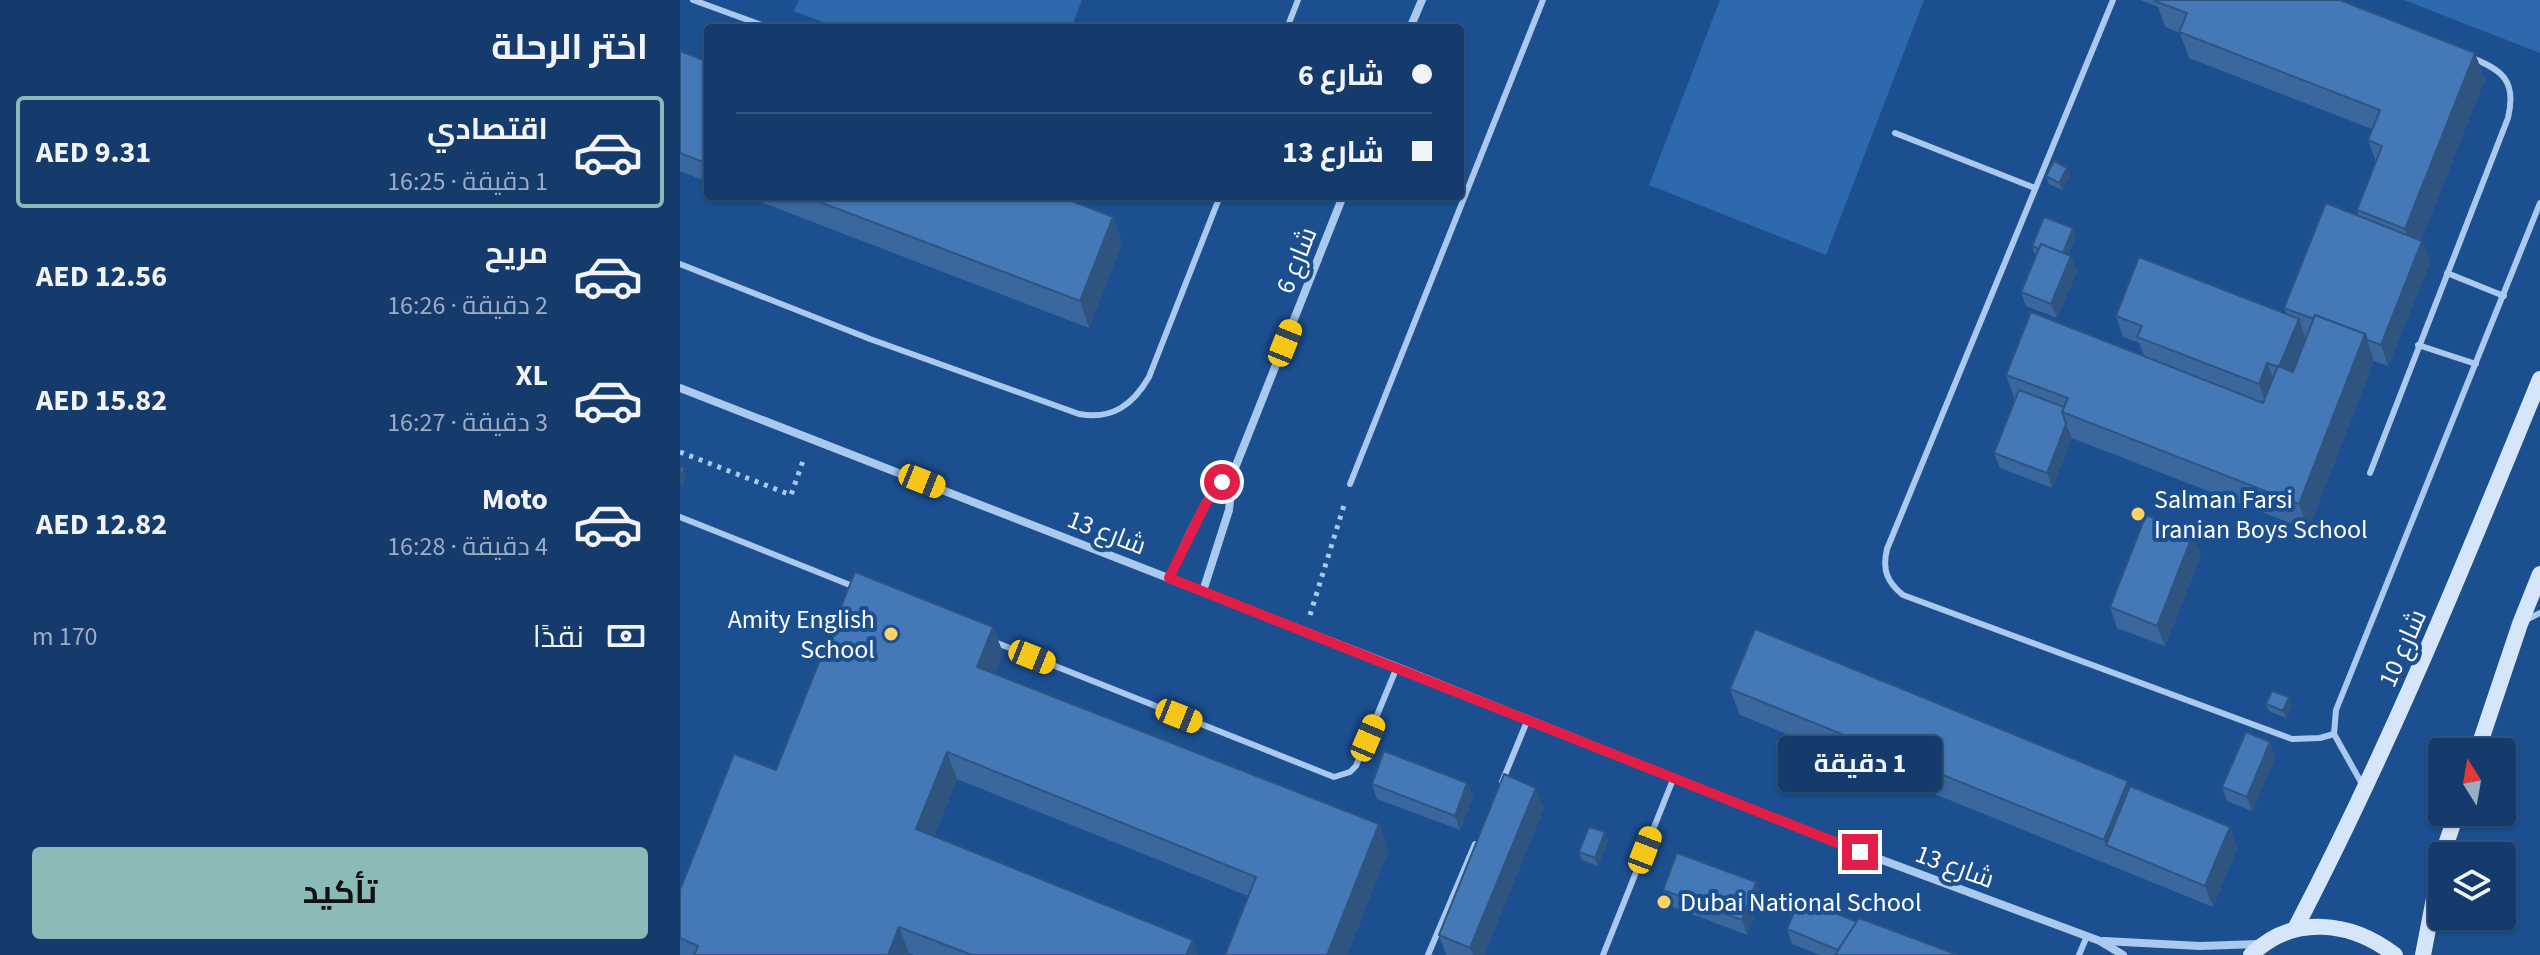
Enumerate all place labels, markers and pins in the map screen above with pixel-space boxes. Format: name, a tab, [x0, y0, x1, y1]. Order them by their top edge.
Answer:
place label: Salman Farsi Iranian Boys School	[2154, 481, 2368, 548]
marker: Salman Farsi Iranian Boys School	[2129, 505, 2147, 523]
place label: Amity English School	[728, 601, 875, 668]
marker: Amity English School	[882, 625, 900, 643]
place label: Dubai National School	[1680, 884, 1922, 921]
marker: Dubai National School	[1655, 893, 1673, 911]

